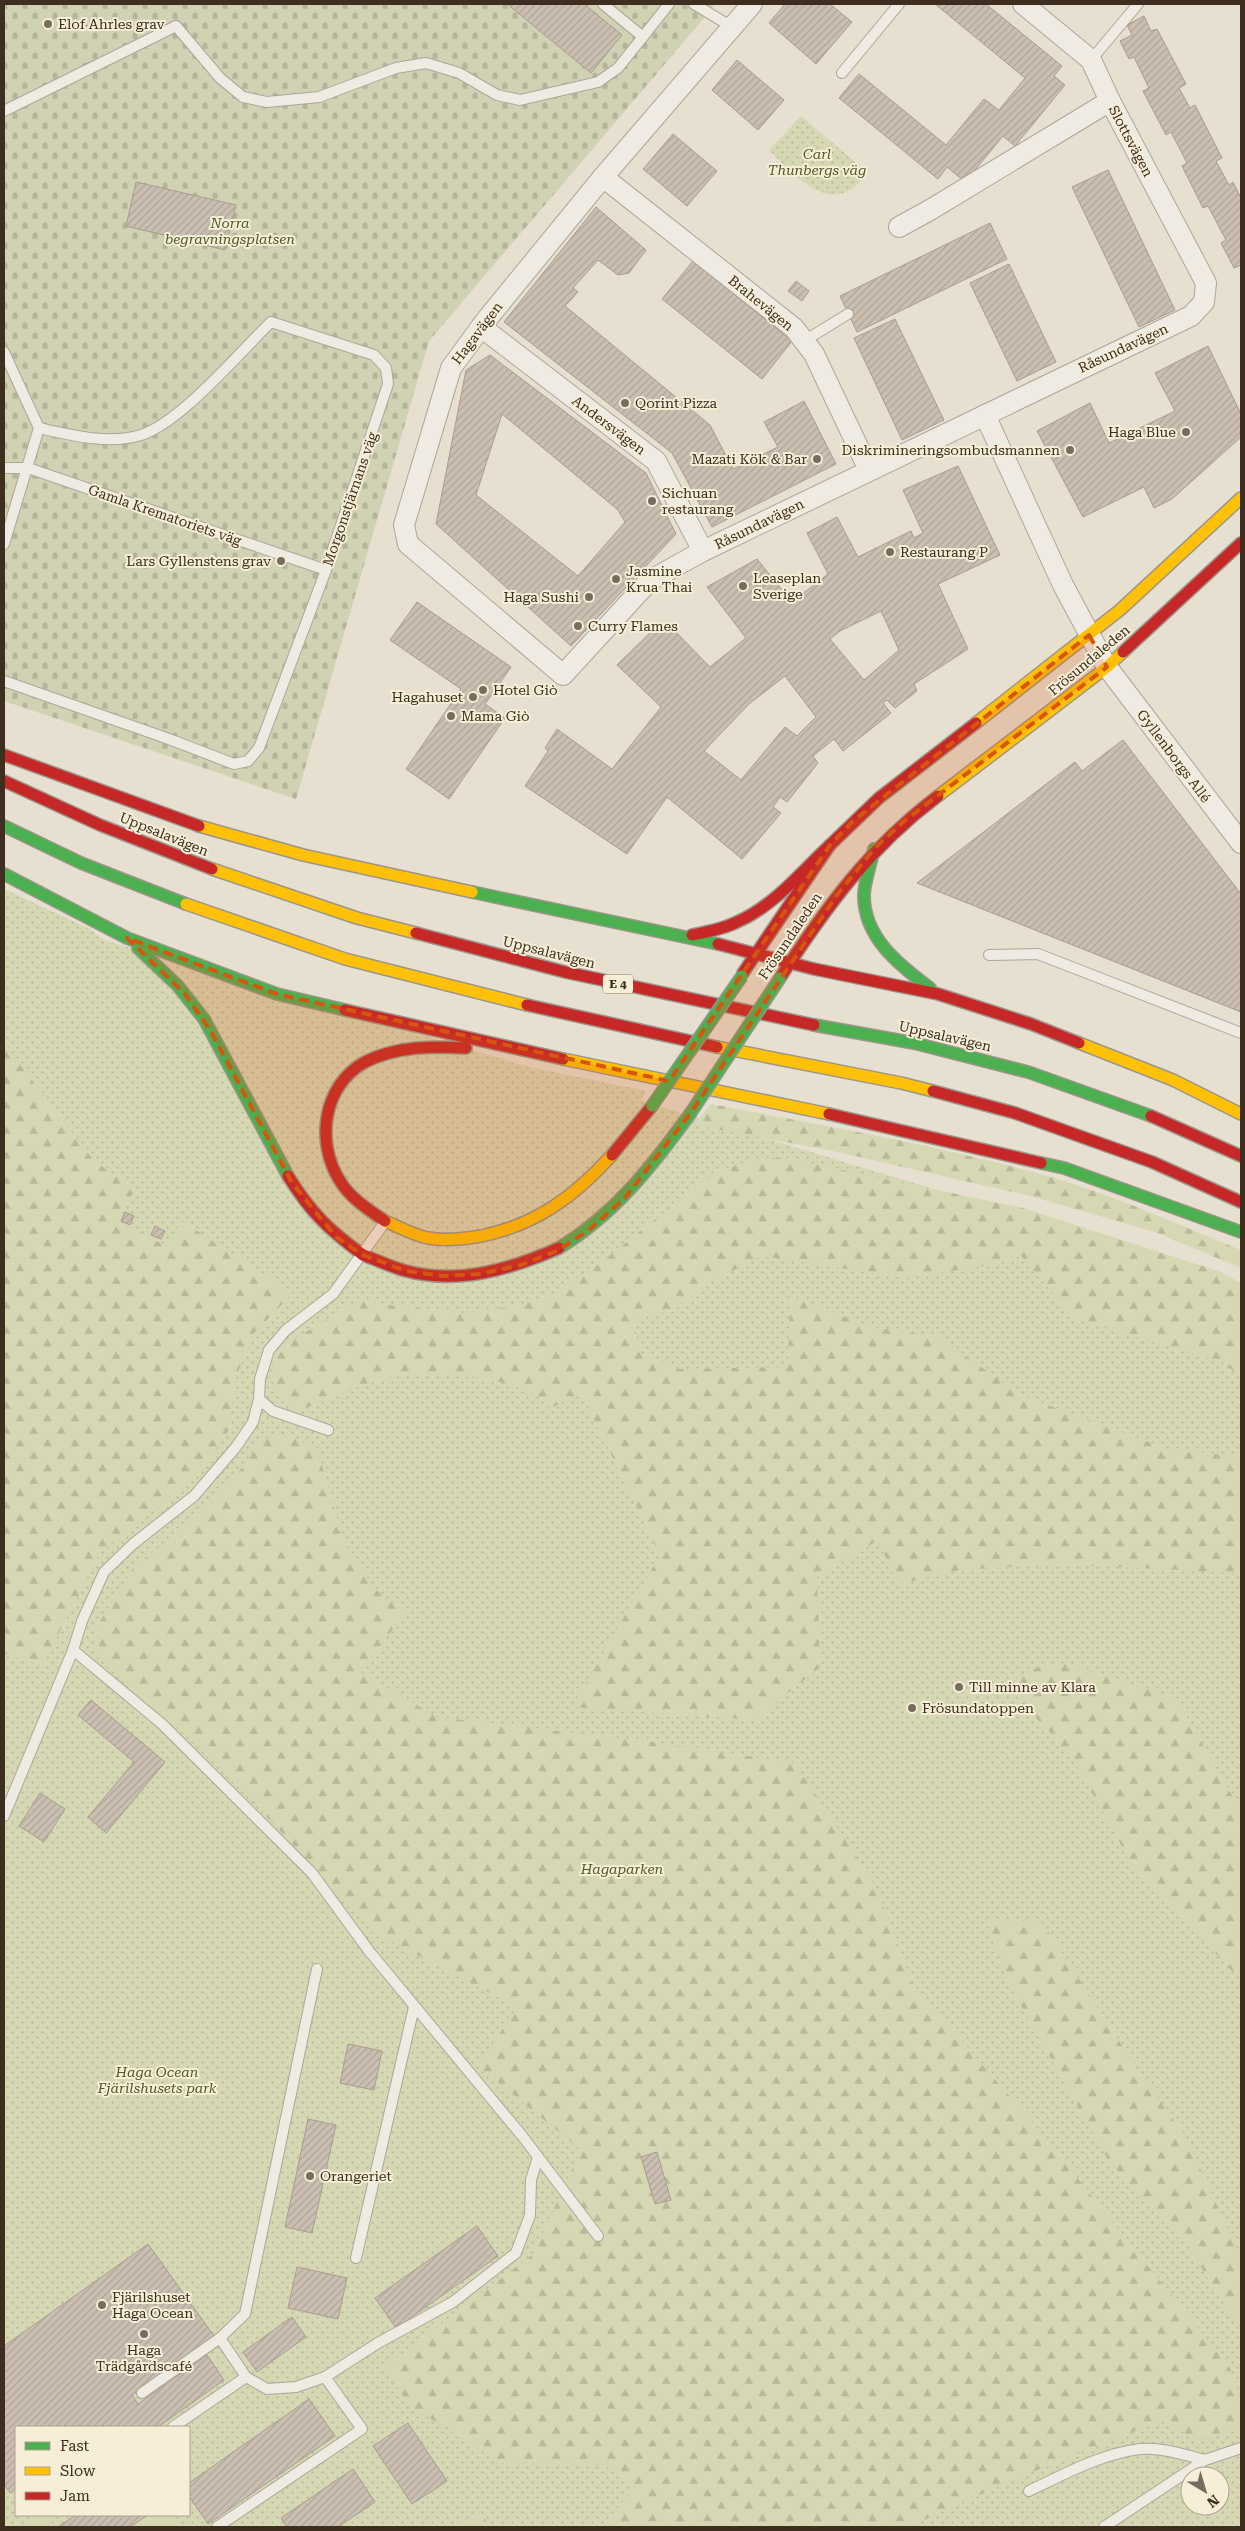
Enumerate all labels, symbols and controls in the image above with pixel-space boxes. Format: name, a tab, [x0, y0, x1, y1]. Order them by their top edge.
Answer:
place label: Elof Ahrles grav	[58, 16, 166, 32]
marker: Elof Ahrles grav	[42, 18, 54, 30]
street label: Slottsvägen	[1106, 103, 1156, 179]
park label: Carl Thunbergs väg	[768, 146, 866, 178]
park label: Norra begravningsplatsen	[165, 215, 295, 247]
street label: Brahevägen	[725, 272, 797, 334]
street label: Hagavägen	[448, 299, 506, 367]
street label: Råsundavägen	[1075, 320, 1171, 376]
street label: Andersvägen	[569, 392, 649, 458]
place label: Qorint Pizza	[635, 395, 718, 411]
marker: Qorint Pizza	[619, 397, 631, 409]
place label: Haga Blue	[1108, 424, 1176, 440]
marker: Haga Blue	[1180, 426, 1192, 438]
street label: Morgonstjärnans väg	[319, 430, 381, 568]
place label: Diskrimineringsombudsmannen	[842, 442, 1060, 458]
marker: Diskrimineringsombudsmannen	[1064, 444, 1076, 456]
place label: Mazati Kök & Bar	[691, 451, 807, 467]
marker: Mazati Kök & Bar	[811, 453, 823, 465]
street label: Gamla Krematoriets väg	[86, 481, 244, 549]
place label: Sichuan restaurang	[662, 485, 734, 517]
marker: Sichuan restaurang	[646, 495, 658, 507]
street label: Råsundavägen	[712, 495, 806, 553]
place label: Restaurang P	[900, 544, 988, 560]
marker: Restaurang P	[884, 546, 896, 558]
place label: Lars Gyllenstens grav	[126, 553, 272, 569]
marker: Lars Gyllenstens grav	[275, 555, 287, 567]
place label: Jasmine Krua Thai	[626, 563, 693, 595]
place label: Leaseplan Sverige	[753, 570, 821, 602]
marker: Jasmine Krua Thai	[610, 573, 622, 585]
marker: Leaseplan Sverige	[737, 580, 749, 592]
place label: Haga Sushi	[503, 589, 580, 605]
marker: Haga Sushi	[583, 591, 595, 603]
place label: Curry Flames	[588, 618, 678, 634]
marker: Curry Flames	[572, 620, 584, 632]
street label: Frösundaleden	[1045, 621, 1133, 699]
place label: Hotel Giò	[493, 682, 558, 698]
marker: Hotel Giò	[477, 684, 489, 696]
place label: Hagahuset	[391, 689, 463, 705]
marker: Hagahuset	[467, 691, 479, 703]
street label: Gyllenborgs Allé	[1134, 706, 1214, 806]
place label: Mama Giò	[461, 708, 530, 724]
marker: Mama Giò	[445, 710, 457, 722]
street label: Uppsalavägen	[117, 809, 211, 859]
street label: Frösundaleden	[755, 890, 825, 982]
street label: Uppsalavägen	[501, 933, 597, 971]
road number: E 4	[603, 974, 633, 994]
street label: Uppsalavägen	[897, 1018, 993, 1054]
place label: Till minne av Klara	[969, 1679, 1096, 1695]
marker: Till minne av Klara	[953, 1681, 965, 1693]
place label: Frösundatoppen	[922, 1700, 1034, 1716]
marker: Frösundatoppen	[906, 1702, 918, 1714]
park label: Hagaparken	[580, 1861, 664, 1877]
park label: Haga Ocean Fjärilshusets park	[97, 2064, 217, 2096]
place label: Orangeriet	[320, 2168, 392, 2184]
marker: Orangeriet	[304, 2170, 316, 2182]
place label: Fjärilshuset Haga Ocean	[112, 2289, 193, 2321]
marker: Fjärilshuset Haga Ocean	[96, 2299, 108, 2311]
marker: Haga Trädgårdscafé	[138, 2328, 150, 2340]
place label: Haga Trädgårdscafé	[96, 2342, 192, 2374]
legend	[15, 2426, 190, 2516]
text: Fast	[60, 2437, 90, 2455]
text: Slow	[60, 2462, 96, 2480]
north arrow	[1180, 2466, 1230, 2516]
text: Jam	[60, 2487, 90, 2505]
text: N	[1204, 2492, 1222, 2511]

